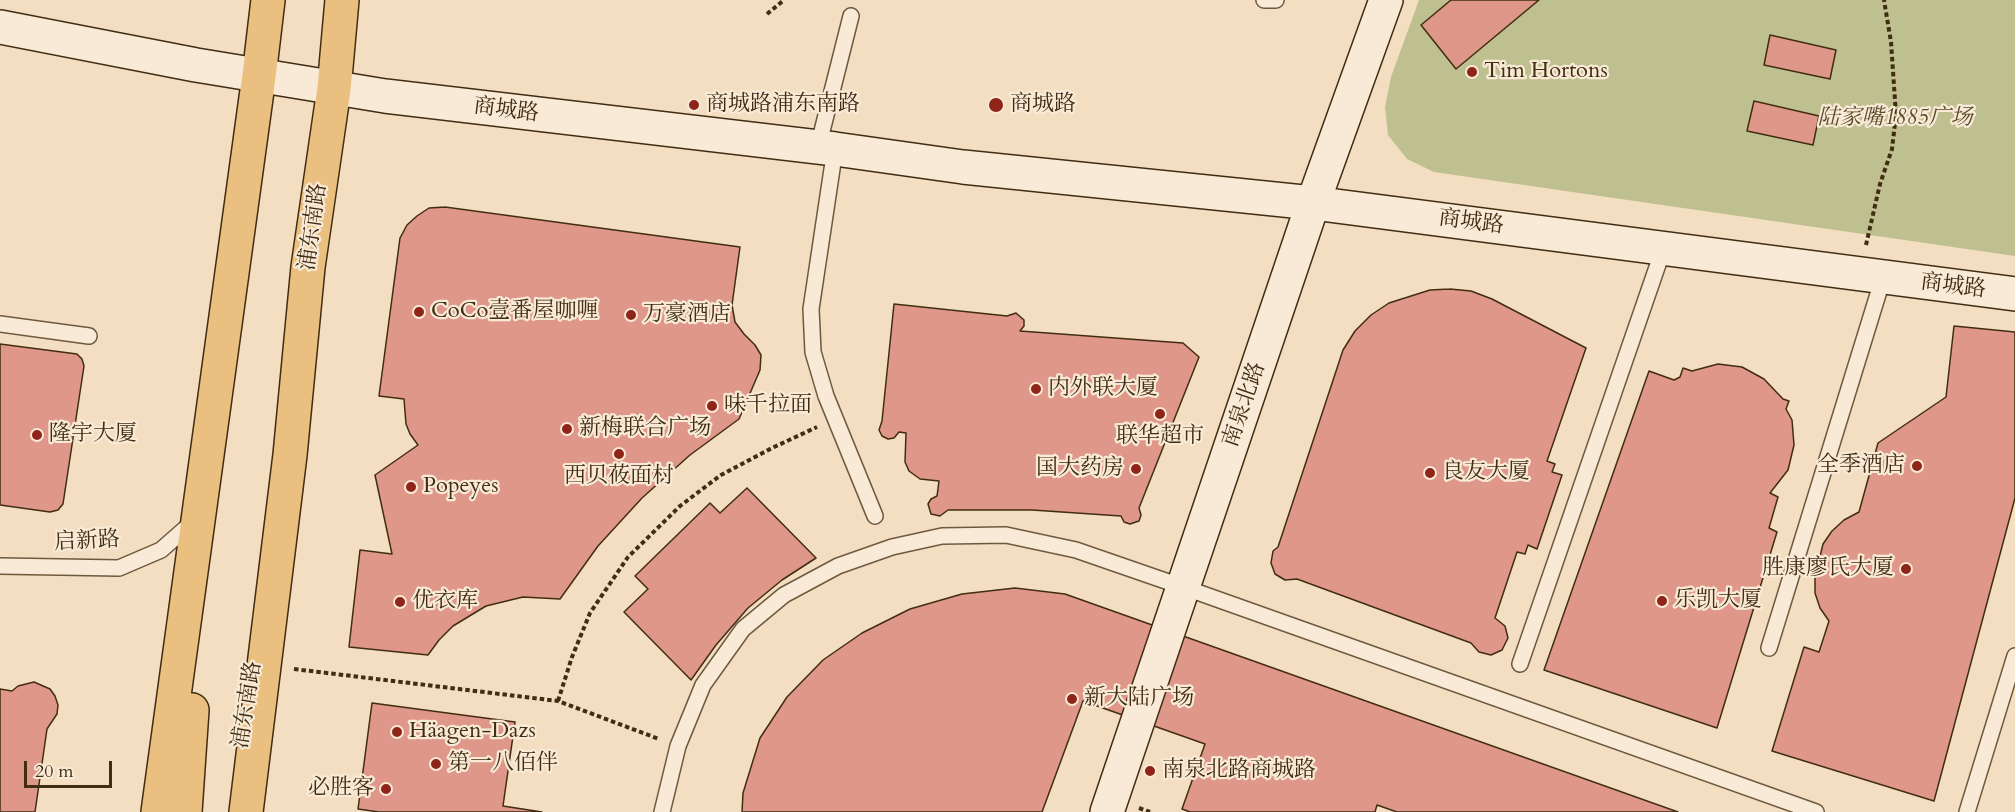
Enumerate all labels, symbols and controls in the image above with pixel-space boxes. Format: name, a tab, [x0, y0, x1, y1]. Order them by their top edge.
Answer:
place label: Tim Hortons	[1484, 59, 1608, 85]
marker: Tim Hortons	[1465, 65, 1479, 79]
place label: 商城路浦东南路	[706, 92, 860, 118]
place label: 商城路	[1010, 92, 1076, 118]
street label: 商城路	[472, 94, 540, 128]
marker: 商城路	[987, 96, 1005, 114]
marker: 商城路浦东南路	[687, 98, 701, 112]
park label: 陆家嘴1885广场	[1817, 106, 1973, 132]
street label: 浦东南路	[295, 182, 333, 272]
street label: 商城路	[1437, 206, 1505, 240]
street label: 商城路	[1919, 270, 1987, 304]
place label: CoCo壹番屋咖喱	[431, 299, 598, 325]
place label: 万豪酒店	[643, 302, 731, 328]
marker: CoCo壹番屋咖喱	[412, 305, 426, 319]
marker: 万豪酒店	[624, 308, 638, 322]
street label: 南泉北路	[1218, 359, 1272, 451]
place label: 内外联大厦	[1048, 376, 1158, 402]
marker: 内外联大厦	[1029, 382, 1043, 396]
place label: 味千拉面	[724, 393, 812, 419]
marker: 味千拉面	[705, 399, 719, 413]
marker: 联华超市	[1153, 407, 1167, 421]
place label: 新梅联合广场	[579, 416, 711, 442]
place label: 隆宇大厦	[49, 422, 137, 448]
marker: 新梅联合广场	[560, 422, 574, 436]
place label: 联华超市	[1116, 424, 1204, 450]
marker: 隆宇大厦	[30, 428, 44, 442]
marker: 西贝莜面村	[612, 447, 626, 461]
place label: 全季酒店	[1817, 453, 1905, 479]
place label: 国大药房	[1036, 456, 1124, 482]
marker: 全季酒店	[1910, 459, 1924, 473]
place label: 良友大厦	[1442, 460, 1530, 486]
marker: 国大药房	[1129, 462, 1143, 476]
place label: 西贝莜面村	[564, 464, 674, 490]
marker: 良友大厦	[1423, 466, 1437, 480]
place label: Popeyes	[423, 474, 499, 500]
marker: Popeyes	[404, 480, 418, 494]
street label: 启新路	[53, 527, 121, 557]
place label: 胜康廖氏大厦	[1762, 556, 1894, 582]
marker: 胜康廖氏大厦	[1899, 562, 1913, 576]
place label: 乐凯大厦	[1674, 588, 1762, 614]
place label: 优衣库	[412, 589, 478, 615]
marker: 乐凯大厦	[1655, 594, 1669, 608]
marker: 优衣库	[393, 595, 407, 609]
street label: 浦东南路	[228, 659, 268, 751]
place label: 新大陆广场	[1084, 686, 1194, 712]
marker: 新大陆广场	[1065, 692, 1079, 706]
place label: Häagen-Dazs	[409, 719, 536, 745]
marker: Häagen-Dazs	[390, 725, 404, 739]
scale bar	[27, 749, 116, 787]
place label: 第一八佰伴	[448, 751, 558, 777]
marker: 第一八佰伴	[429, 757, 443, 771]
place label: 南泉北路商城路	[1162, 758, 1316, 784]
text: 20 m	[35, 759, 74, 784]
marker: 南泉北路商城路	[1143, 764, 1157, 778]
place label: 必胜客	[308, 776, 374, 802]
marker: 必胜客	[379, 782, 393, 796]

